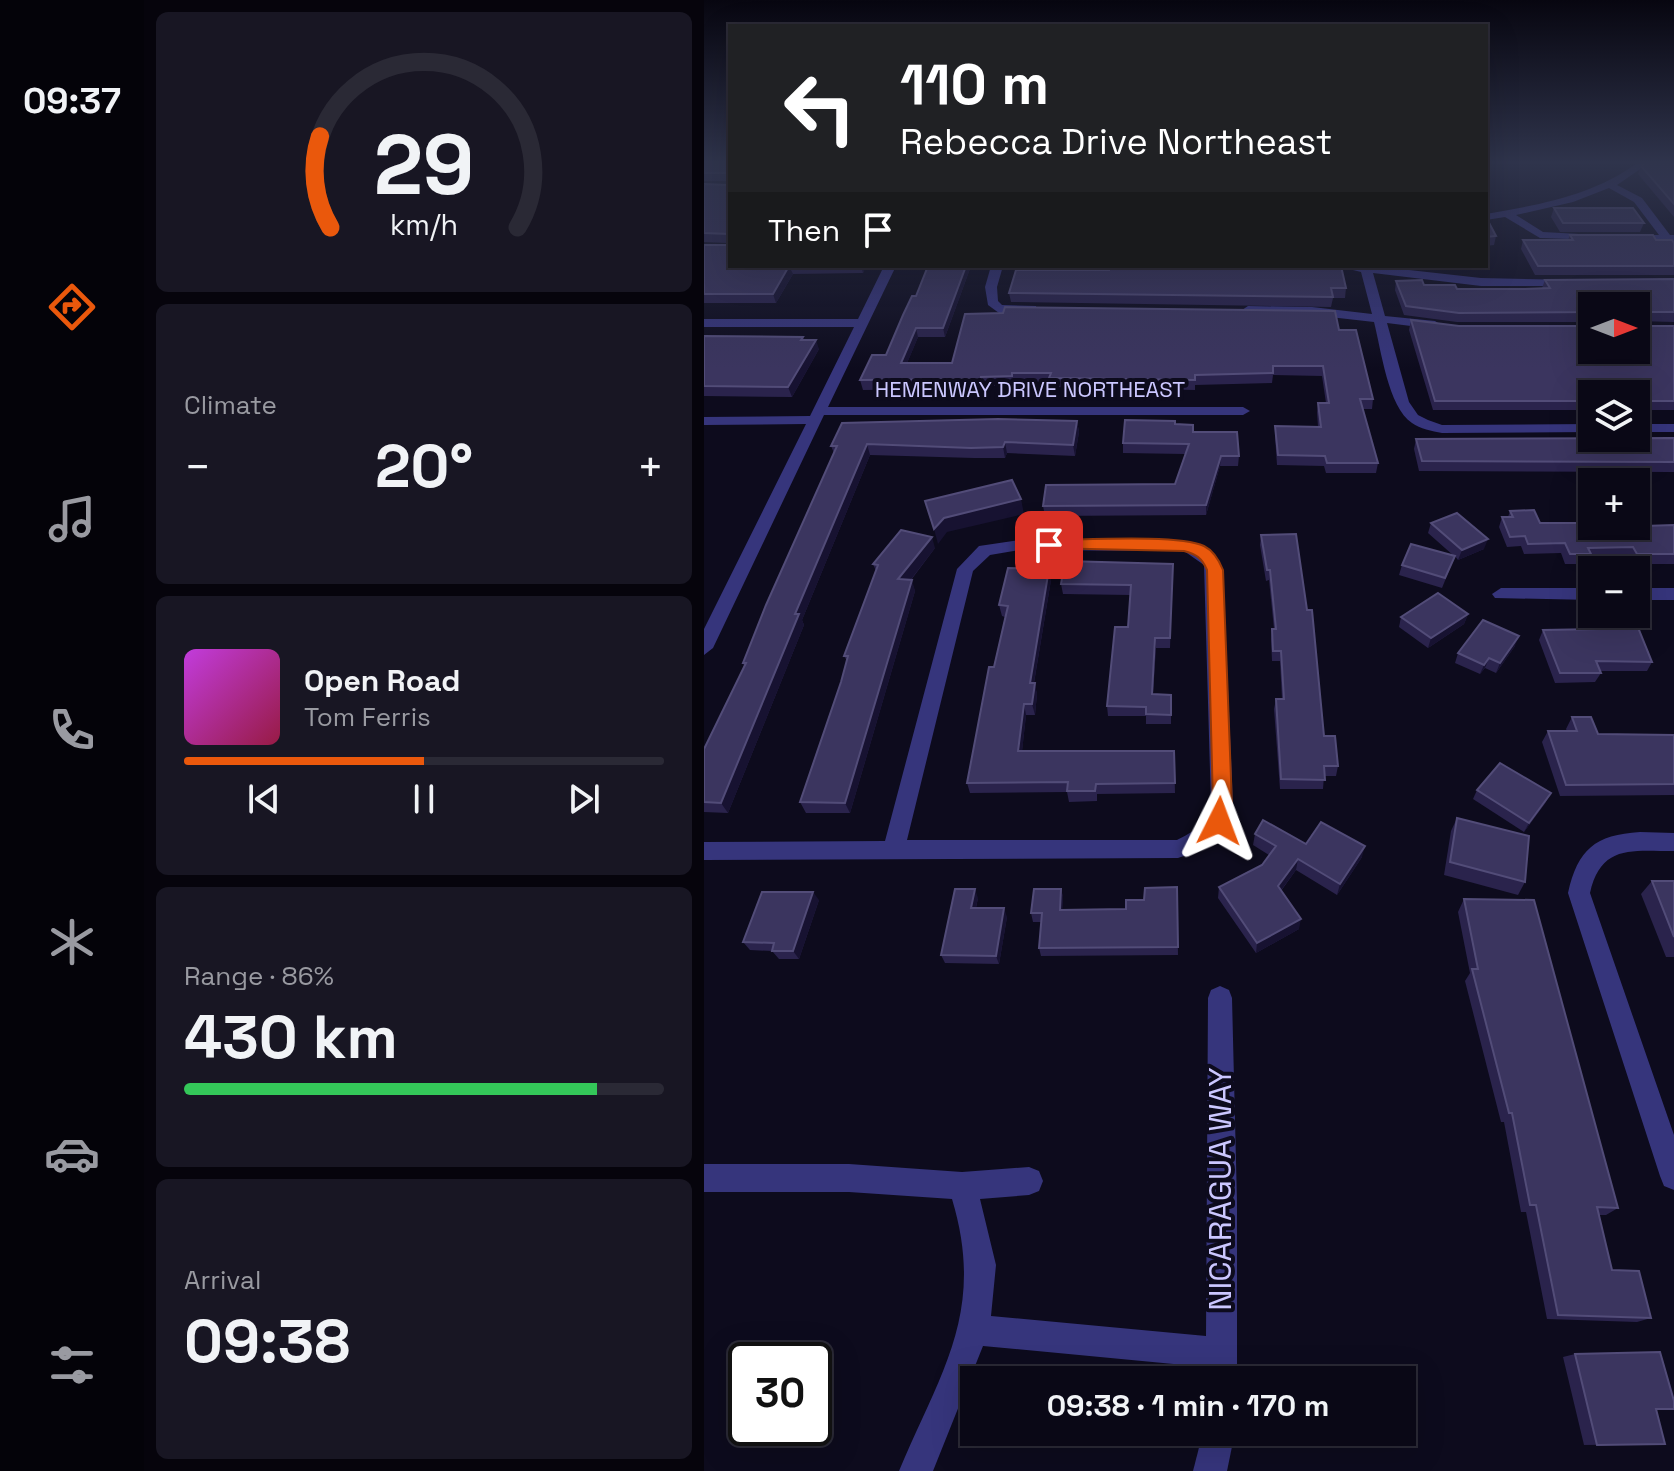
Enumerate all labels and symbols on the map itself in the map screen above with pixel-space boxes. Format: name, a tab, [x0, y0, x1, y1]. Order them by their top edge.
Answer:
north arrow	[1578, 292, 1650, 364]
street label: HEMENWAY DRIVE NORTHEAST	[875, 375, 1185, 403]
pin	[1015, 511, 1083, 579]
position arrow	[1177, 779, 1261, 863]
street label: NICARAGUA WAY	[1200, 1067, 1240, 1311]
speed limit sign: 30	[728, 1342, 832, 1446]

